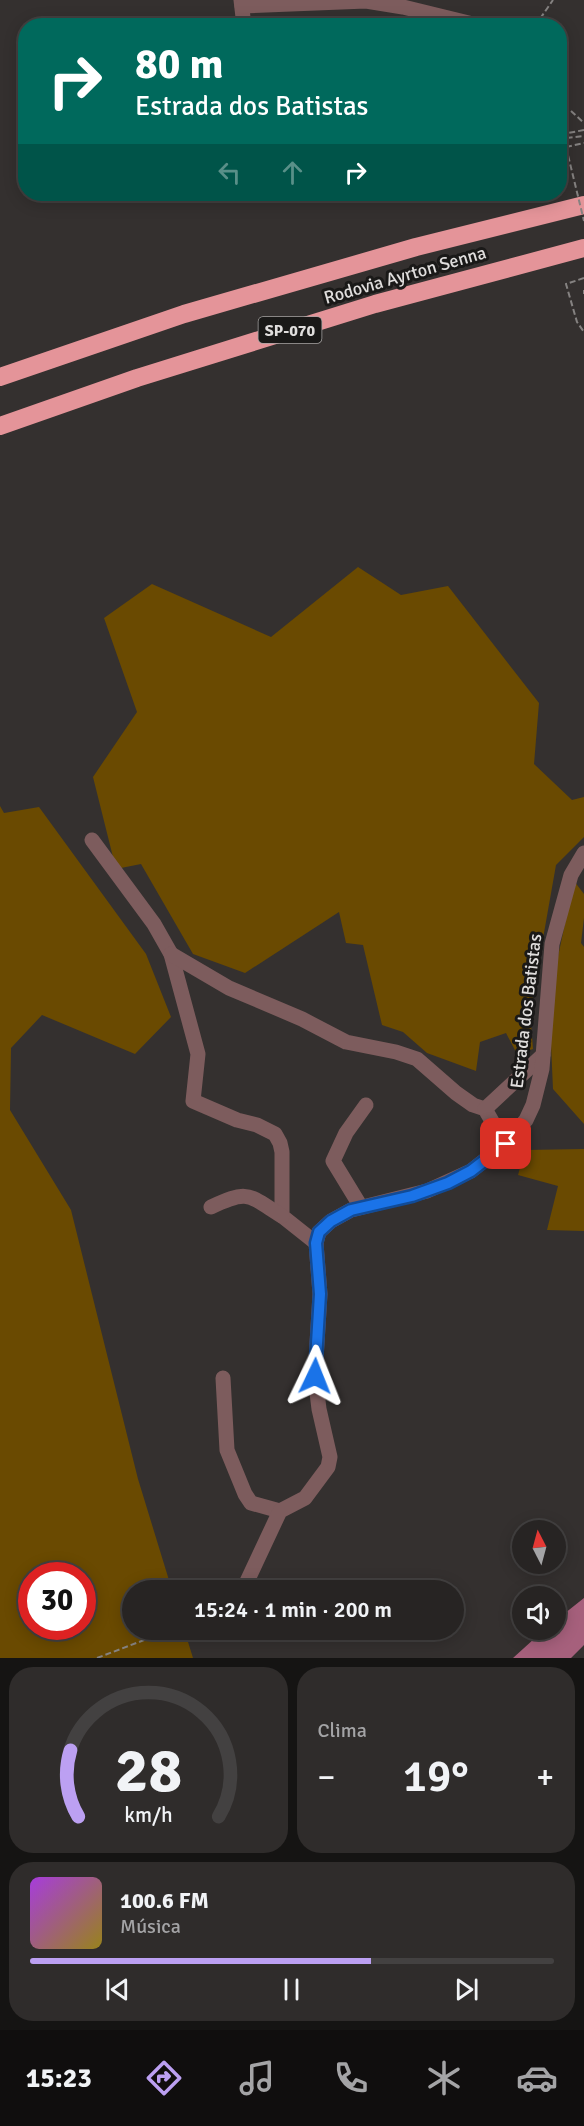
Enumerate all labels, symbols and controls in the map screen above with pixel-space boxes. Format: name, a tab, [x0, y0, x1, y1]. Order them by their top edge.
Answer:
text: 80 m	[135, 39, 224, 90]
icon: right	[36, 42, 114, 120]
text: Estrada dos Batistas	[135, 90, 368, 123]
icon: left	[213, 156, 246, 189]
icon: ahead	[276, 156, 309, 189]
icon: right	[339, 156, 372, 189]
street label: Rodovia Ayrton Senna	[321, 241, 489, 309]
road number: SP-070	[258, 317, 322, 343]
street label: Estrada dos Batistas	[506, 932, 546, 1090]
pin	[480, 1118, 531, 1169]
icon: arrive	[489, 1127, 522, 1160]
position arrow	[283, 1344, 347, 1408]
north arrow	[512, 1520, 566, 1574]
map controls	[512, 1520, 566, 1640]
speed limit sign: 30	[18, 1562, 96, 1640]
button: sound	[512, 1586, 566, 1640]
text: 15:24 · 1 min · 200 m	[194, 1596, 392, 1623]
text: Clima	[318, 1718, 367, 1743]
text: 28	[115, 1732, 182, 1809]
text: 19°	[403, 1749, 469, 1804]
text: −	[318, 1757, 335, 1798]
text: +	[536, 1757, 554, 1798]
text: km/h	[124, 1802, 173, 1828]
text: 100.6 FM	[120, 1887, 209, 1914]
text: Música	[120, 1914, 181, 1939]
icon: previous	[101, 1973, 134, 2006]
icon: pause	[275, 1973, 308, 2006]
icon: next	[450, 1973, 483, 2006]
icon: directions	[143, 2057, 185, 2099]
icon: music	[236, 2057, 278, 2099]
icon: phone	[330, 2057, 372, 2099]
icon: climate	[423, 2057, 465, 2099]
icon: car	[516, 2057, 558, 2099]
text: 15:23	[26, 2062, 92, 2095]

